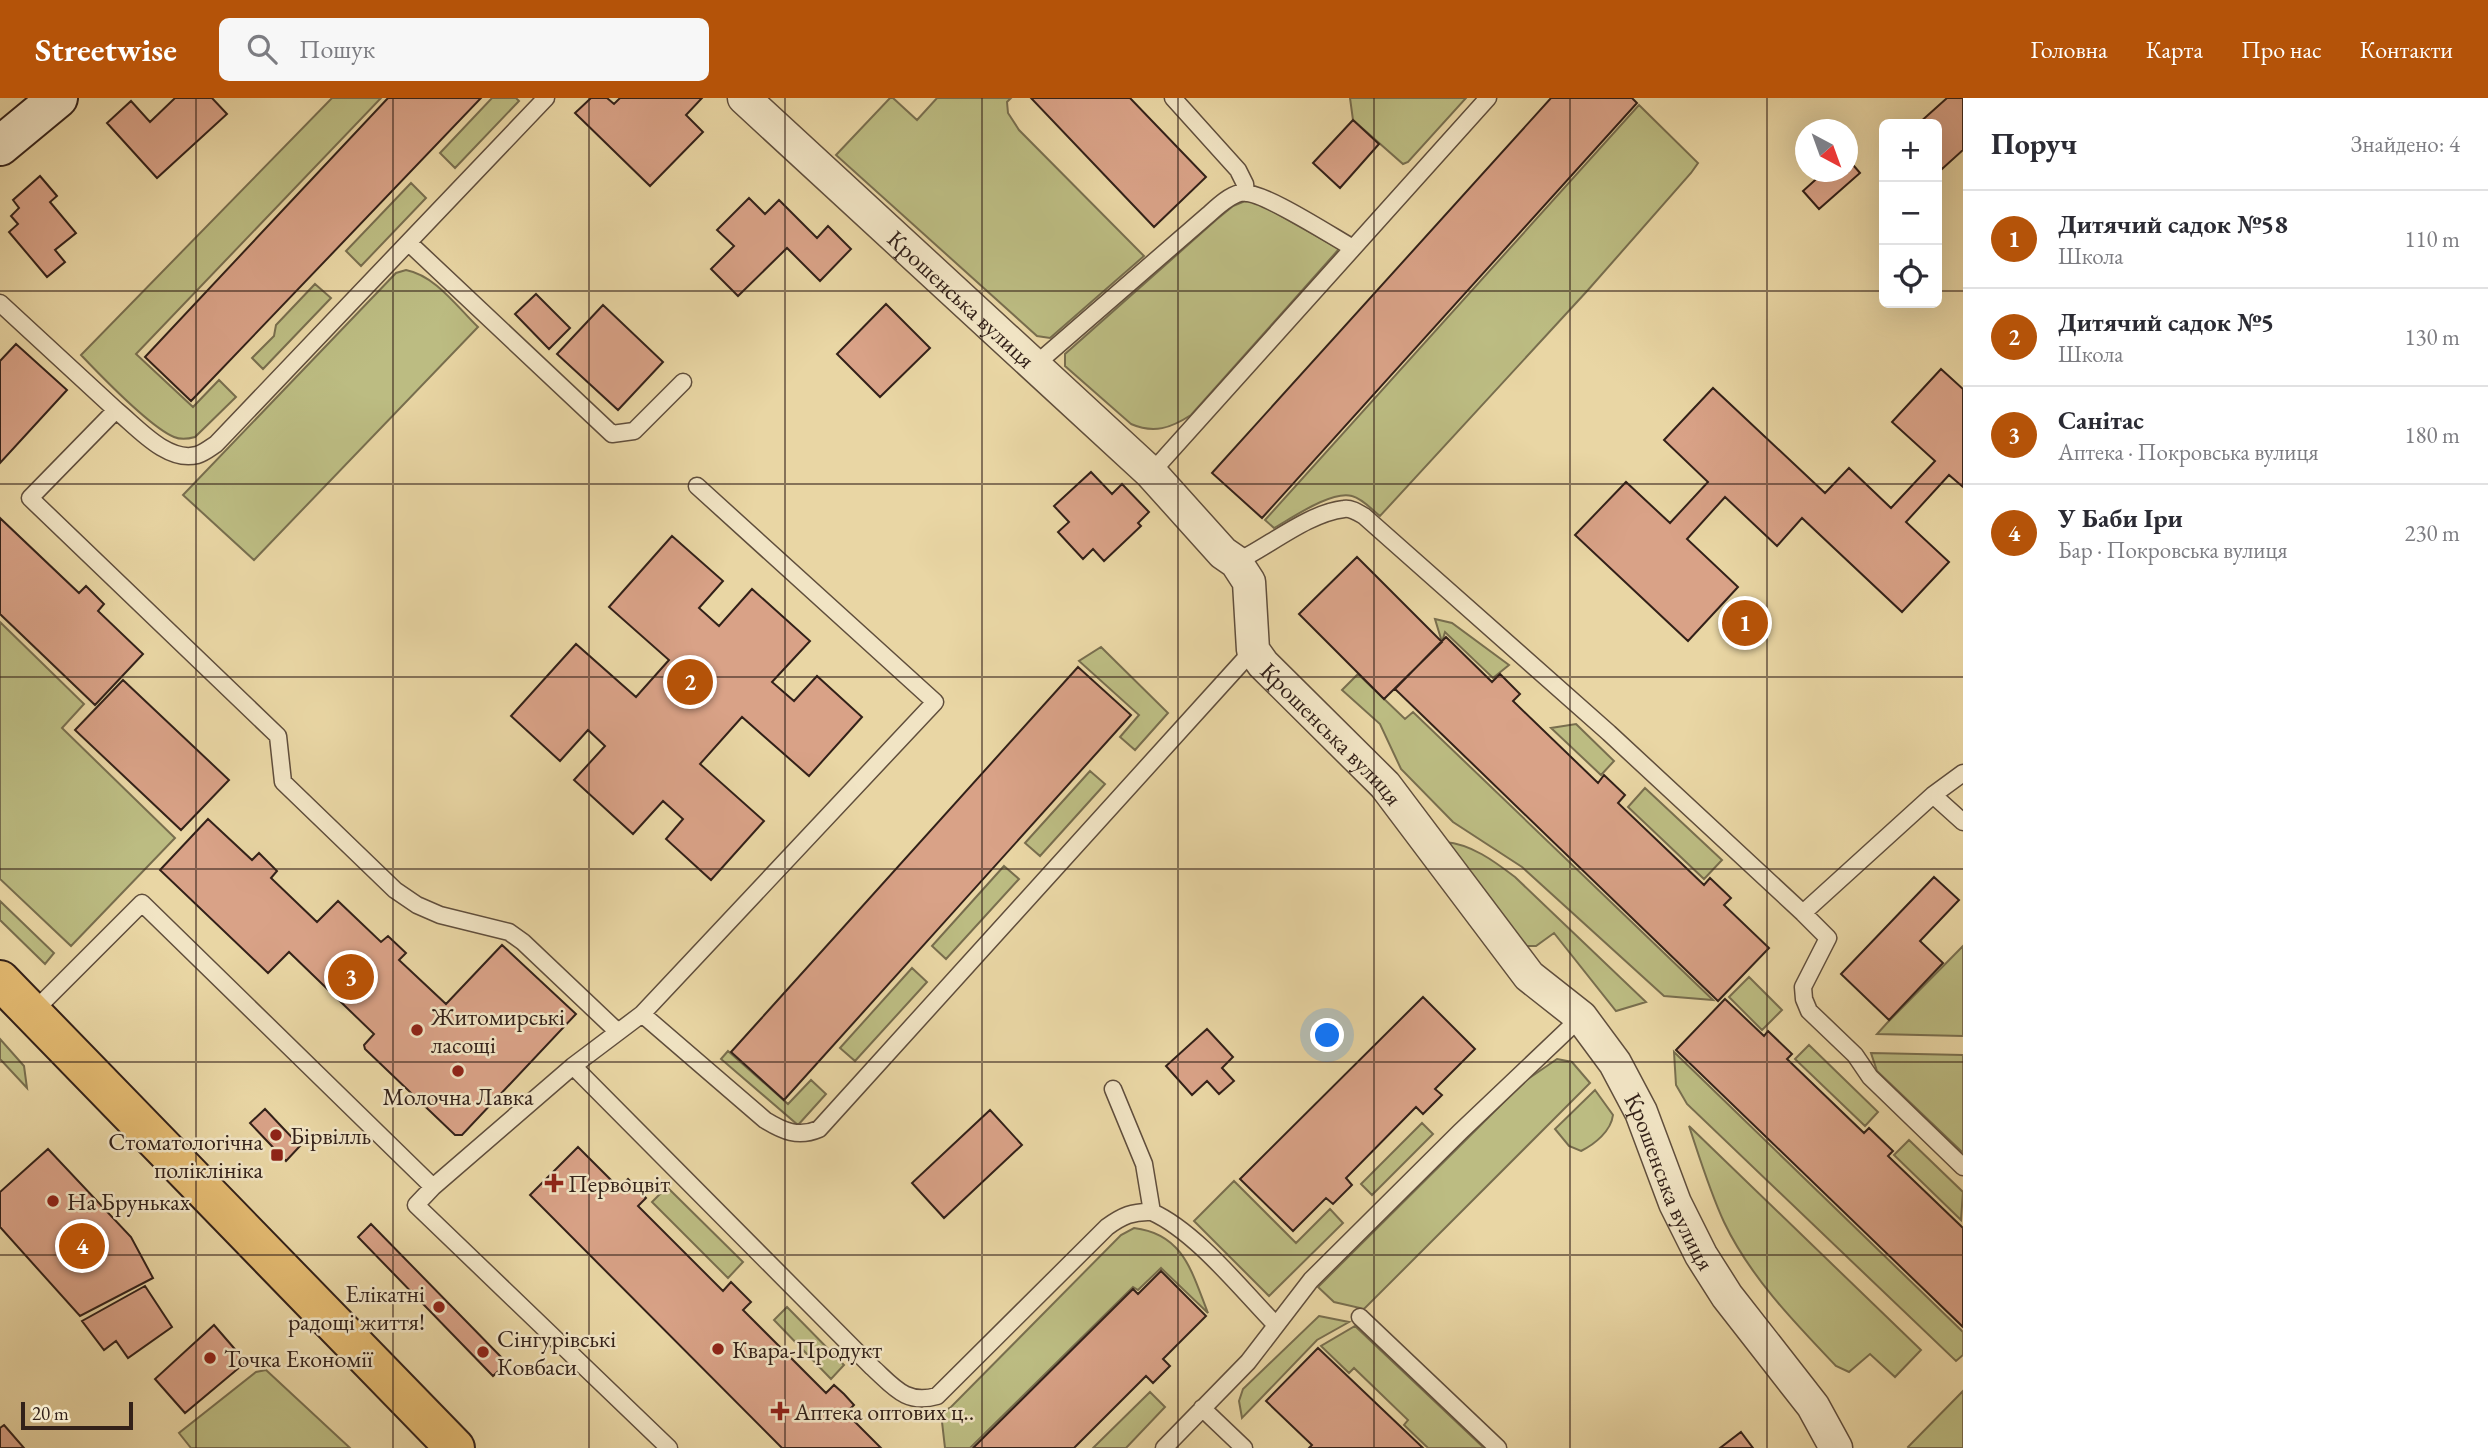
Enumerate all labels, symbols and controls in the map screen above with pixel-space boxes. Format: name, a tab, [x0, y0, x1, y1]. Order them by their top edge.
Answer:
search box	[219, 18, 709, 81]
text: Streetwise	[35, 28, 177, 71]
icon: search	[243, 30, 281, 68]
text: Пошук	[299, 32, 375, 66]
text: Головна	[2030, 34, 2108, 65]
text: Карта	[2146, 34, 2203, 65]
text: Про нас	[2241, 34, 2322, 65]
text: Контакти	[2360, 34, 2453, 65]
north arrow	[1795, 119, 1858, 182]
map controls	[1879, 119, 1942, 308]
button: +	[1879, 119, 1942, 182]
text: Поруч	[1991, 124, 2077, 163]
text: Знайдено: 4	[2351, 129, 2460, 159]
button: −	[1879, 182, 1942, 245]
text: Дитячий садок №58	[2058, 207, 2288, 241]
street label: Крошенська вулиця	[881, 223, 1042, 375]
text: 1	[2008, 224, 2020, 254]
text: 110 m	[2404, 224, 2460, 254]
text: Школа	[2058, 241, 2123, 271]
button: locate	[1879, 245, 1942, 308]
text: Дитячий садок №5	[2058, 305, 2274, 339]
text: 2	[2008, 322, 2020, 352]
text: 130 m	[2404, 322, 2460, 352]
text: Школа	[2058, 339, 2123, 369]
text: Санітас	[2058, 403, 2144, 437]
text: 3	[2008, 420, 2020, 450]
text: 180 m	[2404, 420, 2460, 450]
text: Аптека · Покровська вулиця	[2058, 437, 2319, 467]
text: У Баби Іри	[2058, 501, 2183, 535]
text: 4	[2008, 518, 2020, 548]
text: 230 m	[2404, 518, 2460, 548]
text: Бар · Покровська вулиця	[2058, 535, 2288, 565]
pin: 1	[1722, 597, 1768, 649]
street label: Крошенська вулиця	[1254, 655, 1410, 811]
pin: 2	[667, 656, 713, 708]
pin: 3	[328, 951, 374, 1003]
place label: Житомирські ласощі	[430, 1001, 565, 1060]
your location	[1310, 1018, 1344, 1052]
marker: Житомирські ласощі	[409, 1022, 425, 1038]
marker: Молочна Лавка	[450, 1063, 466, 1079]
place label: Молочна Лавка	[383, 1081, 534, 1112]
street label: Крошенська вулиця	[1618, 1087, 1722, 1276]
place label: Бірвілль	[290, 1120, 371, 1151]
place label: Стоматологічна поліклініка	[108, 1126, 263, 1185]
marker: Бірвілль	[268, 1127, 284, 1143]
marker: Стоматологічна поліклініка	[269, 1147, 285, 1163]
place label: Первоцвіт	[568, 1168, 670, 1199]
marker: Первоцвіт	[546, 1175, 562, 1191]
place label: На Бруньках	[67, 1186, 191, 1217]
marker: На Бруньках	[45, 1193, 61, 1209]
pin: 4	[59, 1220, 105, 1272]
place label: Елікатні радощі життя!	[288, 1278, 425, 1337]
marker: Елікатні радощі життя!	[431, 1299, 447, 1315]
place label: Сінгурівські Ковбаси	[497, 1323, 616, 1382]
place label: Квара-Продукт	[732, 1334, 882, 1365]
marker: Квара-Продукт	[710, 1341, 726, 1357]
place label: Точка Економії	[224, 1343, 374, 1374]
marker: Сінгурівські Ковбаси	[475, 1344, 491, 1360]
marker: Точка Економії	[202, 1350, 218, 1366]
place label: Аптека оптових ц‥	[793, 1396, 974, 1427]
scale bar	[21, 1399, 133, 1431]
text: 20 m	[32, 1401, 69, 1426]
marker: Аптека оптових ц‥	[772, 1403, 788, 1419]

